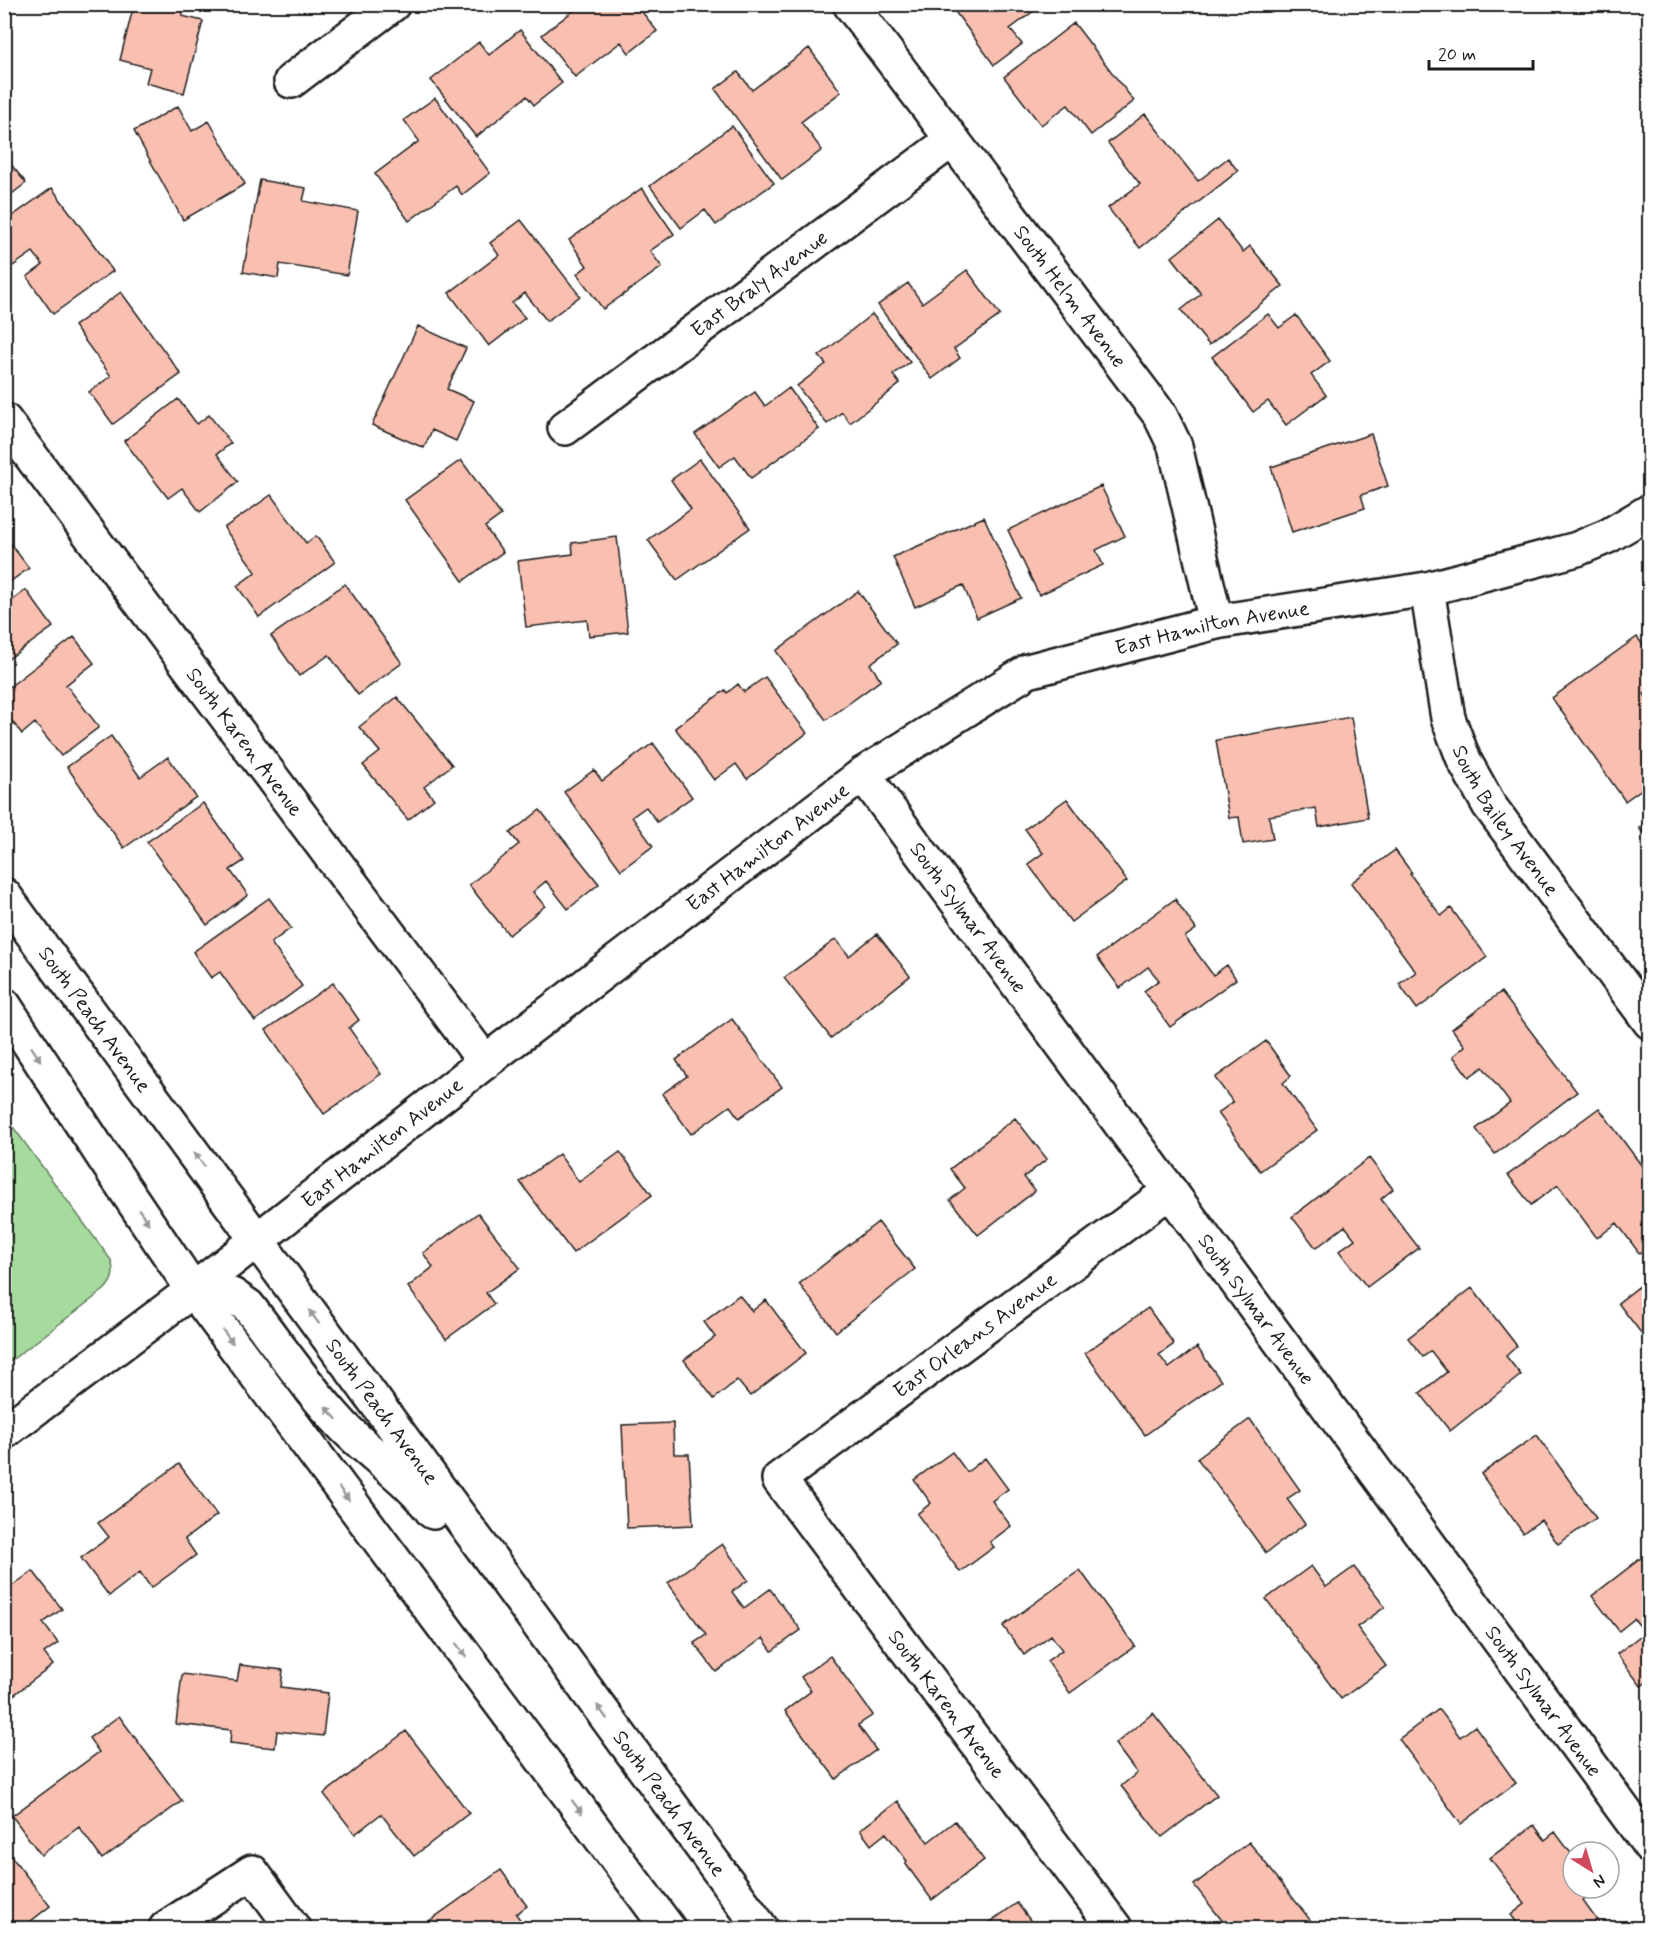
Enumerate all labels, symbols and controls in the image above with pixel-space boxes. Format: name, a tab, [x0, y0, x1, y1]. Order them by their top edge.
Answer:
scale bar	[1429, 33, 1532, 71]
text: 20 m	[1438, 43, 1476, 67]
street label: South Helm Avenue	[1007, 220, 1133, 374]
street label: East Braly Avenue	[686, 224, 834, 345]
street label: East Hamilton Avenue	[1112, 595, 1311, 663]
street label: South Karen Avenue	[179, 662, 309, 823]
street label: South Bailey Avenue	[1445, 741, 1565, 902]
street label: East Hamilton Avenue	[681, 776, 855, 919]
street label: South Sylmar Avenue	[903, 837, 1033, 999]
street label: South Peach Avenue	[31, 941, 157, 1099]
one-way arrow	[31, 1046, 42, 1063]
street label: East Hamilton Avenue	[296, 1071, 469, 1215]
one-way arrow	[193, 1152, 205, 1168]
one-way arrow	[138, 1209, 149, 1226]
street label: South Sylmar Avenue	[1191, 1228, 1320, 1391]
street label: East Orleans Avenue	[888, 1266, 1063, 1405]
one-way arrow	[309, 1309, 321, 1324]
one-way arrow	[222, 1329, 234, 1345]
street label: South Peach Avenue	[319, 1333, 444, 1491]
one-way arrow	[325, 1406, 338, 1421]
one-way arrow	[338, 1486, 350, 1501]
street label: South Sylmar Avenue	[1478, 1620, 1608, 1783]
street label: South Karen Avenue	[881, 1624, 1011, 1785]
one-way arrow	[454, 1643, 466, 1658]
one-way arrow	[596, 1705, 608, 1721]
street label: South Peach Avenue	[606, 1725, 732, 1883]
one-way arrow	[571, 1798, 583, 1814]
north arrow	[1561, 1840, 1621, 1900]
text: N	[1589, 1869, 1610, 1892]

